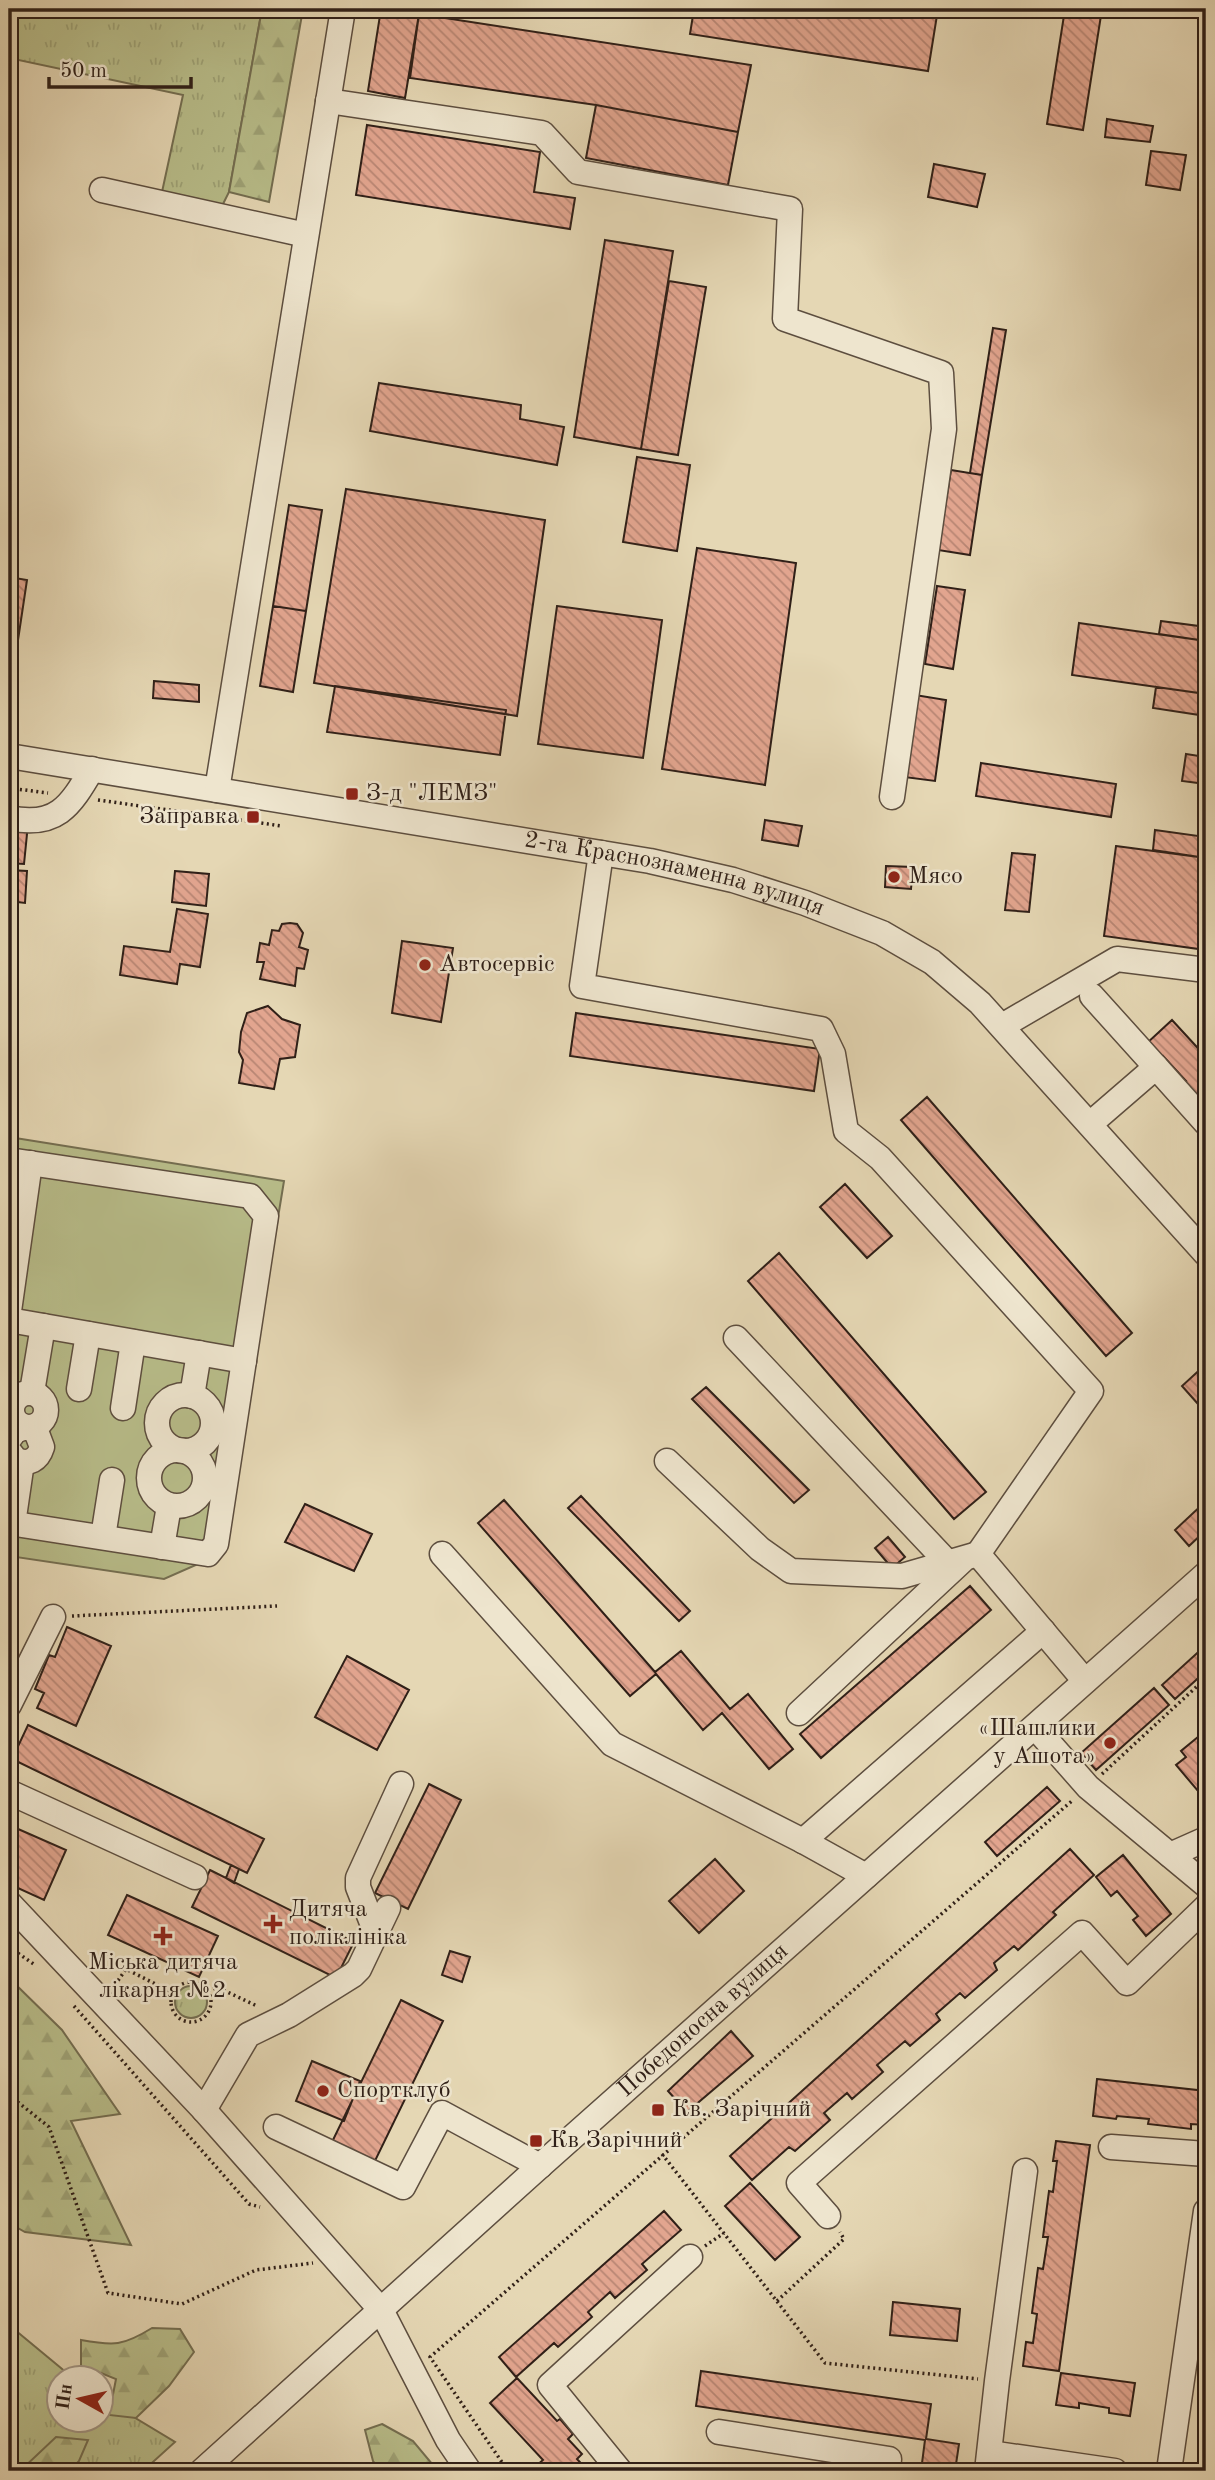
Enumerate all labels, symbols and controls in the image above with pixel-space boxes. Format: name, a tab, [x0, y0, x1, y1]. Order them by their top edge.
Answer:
scale bar	[49, 46, 191, 90]
text: 50 m	[60, 61, 107, 82]
place label: З-д "ЛЕМЗ"	[366, 782, 498, 806]
marker: З-д "ЛЕМЗ"	[344, 786, 360, 802]
place label: Заправка	[139, 805, 239, 829]
marker: Заправка	[245, 809, 261, 825]
street label: 2-га Краснознаменна вулиця	[523, 829, 827, 921]
place label: Мясо	[908, 865, 963, 889]
marker: Мясо	[886, 869, 902, 885]
place label: Автосервіс	[439, 953, 555, 977]
marker: Автосервіс	[417, 957, 433, 973]
place label: «Шашлики у Ашота»	[978, 1717, 1096, 1769]
marker: «Шашлики у Ашота»	[1102, 1735, 1118, 1751]
place label: Дитяча поліклініка	[289, 1898, 407, 1950]
marker: Дитяча поліклініка	[263, 1914, 283, 1934]
marker: Міська дитяча лікарня №2	[153, 1926, 173, 1946]
street label: Победоносна вулиця	[614, 1939, 793, 2102]
place label: Міська дитяча лікарня №2	[88, 1951, 238, 2003]
place label: Спортклуб	[337, 2079, 451, 2103]
marker: Спортклуб	[315, 2083, 331, 2099]
place label: Кв. Зарічний	[672, 2098, 811, 2122]
marker: Кв. Зарічний	[650, 2102, 666, 2118]
place label: Кв Зарічний	[550, 2129, 682, 2153]
marker: Кв Зарічний	[528, 2133, 544, 2149]
north arrow	[46, 2364, 116, 2434]
text: Пн	[54, 2383, 77, 2411]

